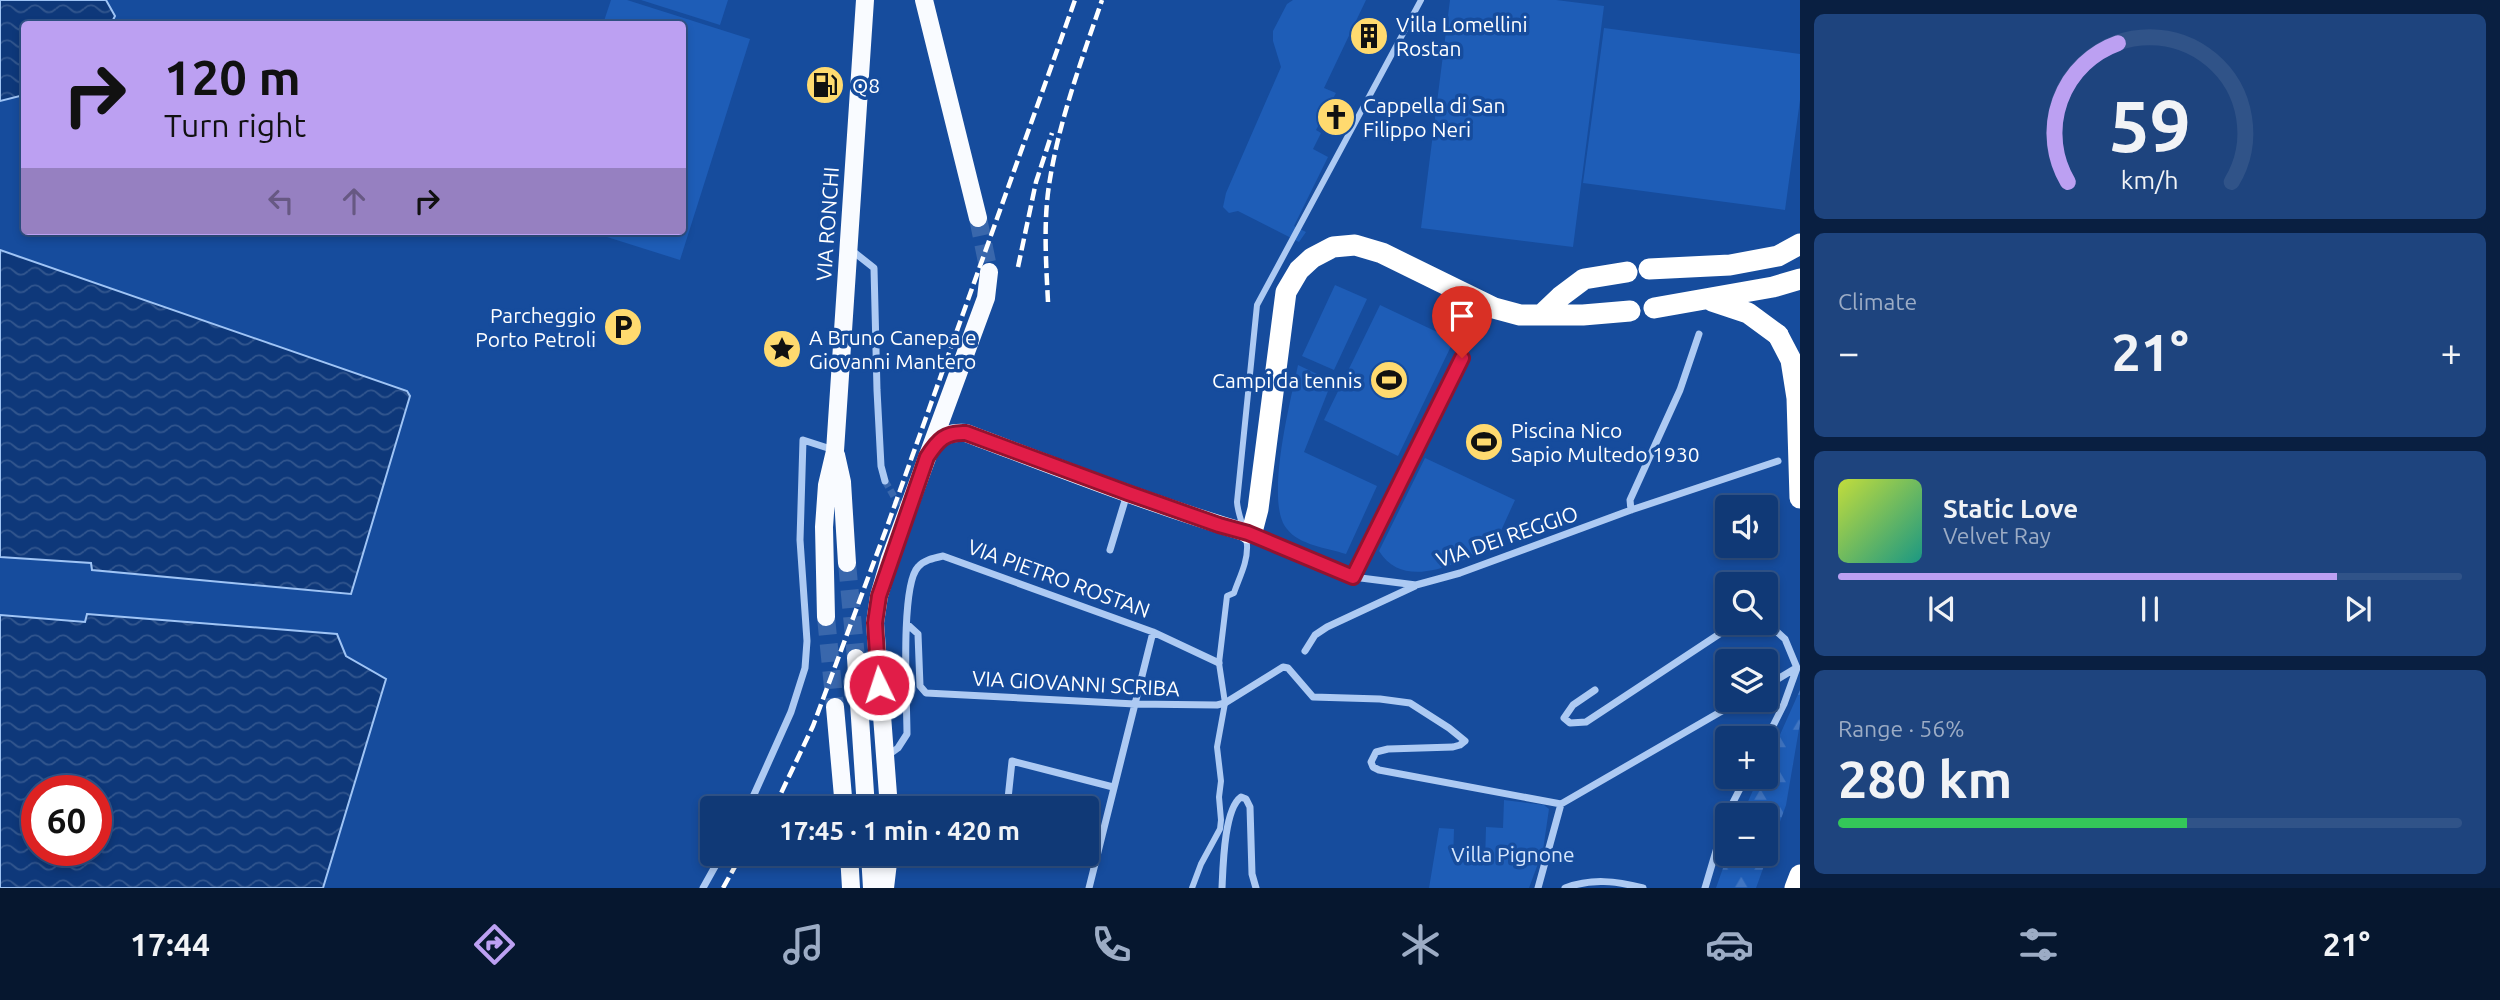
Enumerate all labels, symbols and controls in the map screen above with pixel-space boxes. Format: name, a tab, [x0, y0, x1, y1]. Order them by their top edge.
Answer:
place label: Villa Lomellini Rostan	[1396, 12, 1528, 60]
building icon: Villa Lomellini Rostan	[1348, 15, 1390, 57]
icon: right	[49, 49, 140, 140]
text: 120 m	[164, 49, 301, 104]
fuel station icon: Q8	[804, 64, 846, 106]
place label: Q8	[852, 73, 880, 97]
text: 59	[2109, 85, 2191, 167]
place label: Cappella di San Filippo Neri	[1363, 93, 1506, 141]
church icon: Cappella di San Filippo Neri	[1315, 96, 1357, 138]
text: Turn right	[164, 107, 306, 143]
street label: VIA RONCHI	[811, 166, 843, 282]
text: km/h	[2121, 166, 2179, 194]
icon: left	[262, 182, 300, 220]
icon: ahead	[335, 182, 373, 220]
icon: right	[408, 182, 446, 220]
pin	[1432, 286, 1492, 358]
text: Climate	[1838, 289, 1917, 314]
icon: arrive	[1443, 297, 1481, 335]
place label: Parcheggio Porto Petroli	[475, 303, 596, 351]
parking icon: Parcheggio Porto Petroli	[602, 306, 644, 348]
text: 21°	[2111, 323, 2189, 381]
place label: A Bruno Canepa e Giovanni Mantero	[809, 325, 977, 373]
place icon: A Bruno Canepa e Giovanni Mantero	[761, 328, 803, 370]
text: −	[1838, 331, 1859, 373]
text: +	[2441, 331, 2462, 373]
sports icon: Campi da tennis	[1368, 359, 1410, 401]
place label: Campi da tennis	[1212, 368, 1362, 392]
place label: Piscina Nico Sapio Multedo 1930	[1511, 418, 1700, 466]
sports icon: Piscina Nico Sapio Multedo 1930	[1463, 421, 1505, 463]
text: Static Love	[1943, 494, 2078, 523]
map controls	[1715, 495, 1778, 866]
button: sound	[1715, 495, 1778, 558]
street label: VIA DEI REGGIO	[1433, 501, 1581, 571]
text: Velvet Ray	[1943, 523, 2051, 548]
street label: VIA PIETRO ROSTAN	[965, 534, 1153, 622]
button: search	[1715, 572, 1778, 635]
icon: previous	[1923, 590, 1961, 628]
icon: pause	[2131, 590, 2169, 628]
icon: next	[2339, 590, 2377, 628]
position arrow	[842, 648, 916, 722]
button: layers	[1715, 649, 1778, 712]
street label: VIA GIOVANNI SCRIBA	[972, 666, 1181, 700]
text: Range · 56%	[1838, 716, 1965, 741]
button: +	[1715, 726, 1778, 789]
text: 280 km	[1838, 750, 2012, 808]
speed limit sign: 60	[21, 775, 112, 866]
button: −	[1715, 803, 1778, 866]
text: 17:45 · 1 min · 420 m	[779, 816, 1020, 845]
park label: Villa Pignone	[1451, 842, 1575, 866]
icon: directions	[470, 920, 519, 969]
icon: music	[779, 920, 828, 969]
icon: phone	[1087, 920, 1136, 969]
icon: climate	[1396, 920, 1445, 969]
icon: car	[1705, 920, 1754, 969]
icon: filters	[2014, 920, 2063, 969]
text: 17:44	[130, 926, 210, 962]
text: 21°	[2323, 926, 2370, 962]

